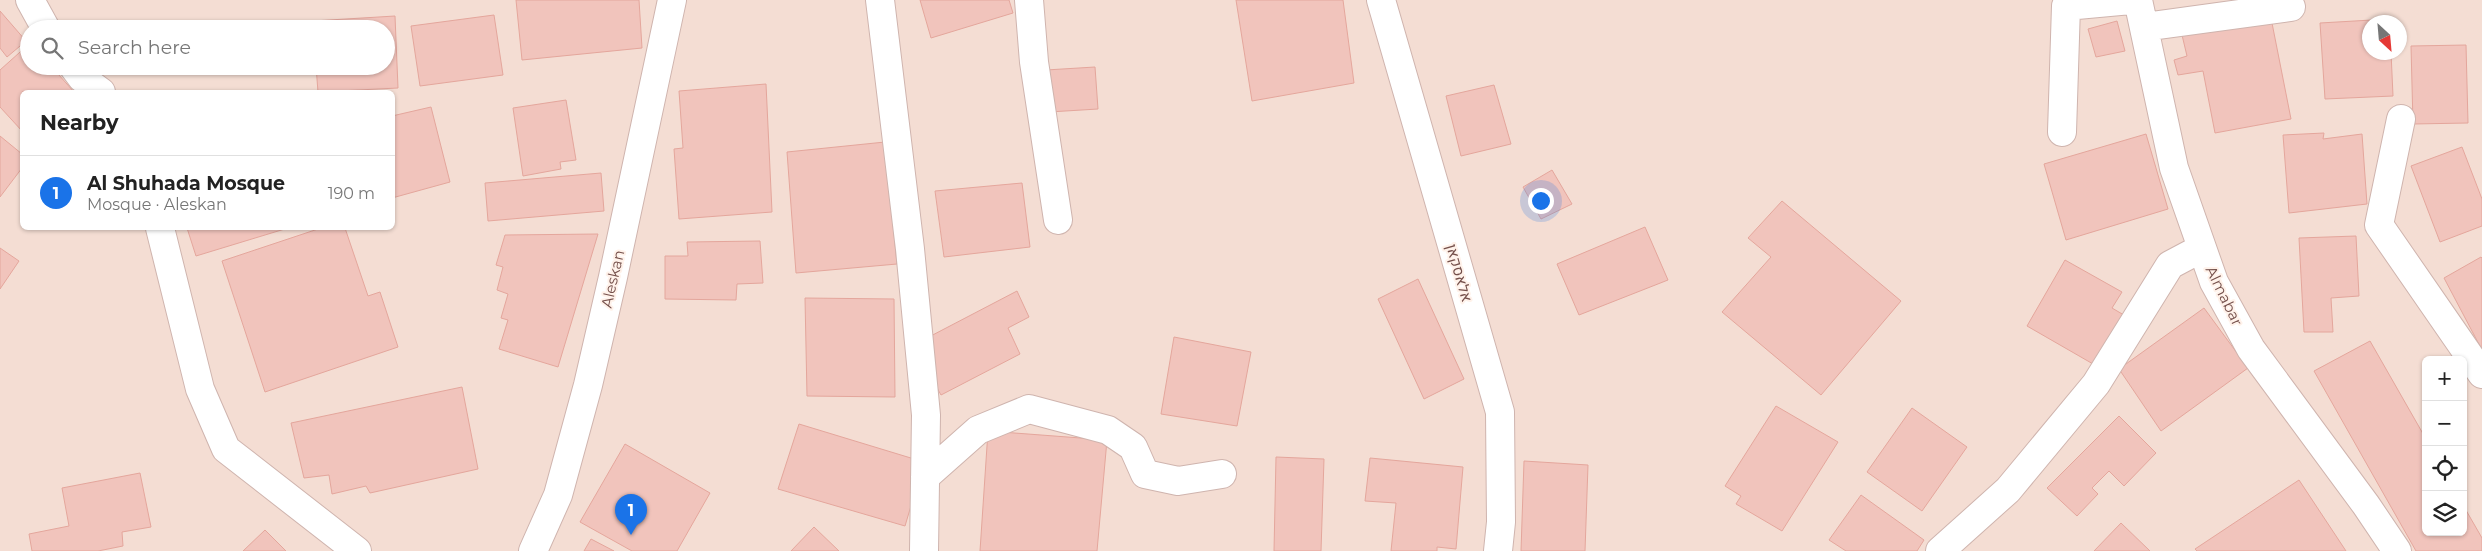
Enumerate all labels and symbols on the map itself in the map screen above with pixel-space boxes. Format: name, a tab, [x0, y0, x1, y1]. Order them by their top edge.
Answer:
north arrow	[2362, 15, 2407, 60]
your location	[1528, 188, 1554, 214]
street label: אלאסקאן	[1442, 242, 1477, 304]
street label: Aleskan	[597, 248, 628, 310]
street label: Almabar	[2202, 263, 2247, 329]
pin: 1	[615, 494, 647, 535]

